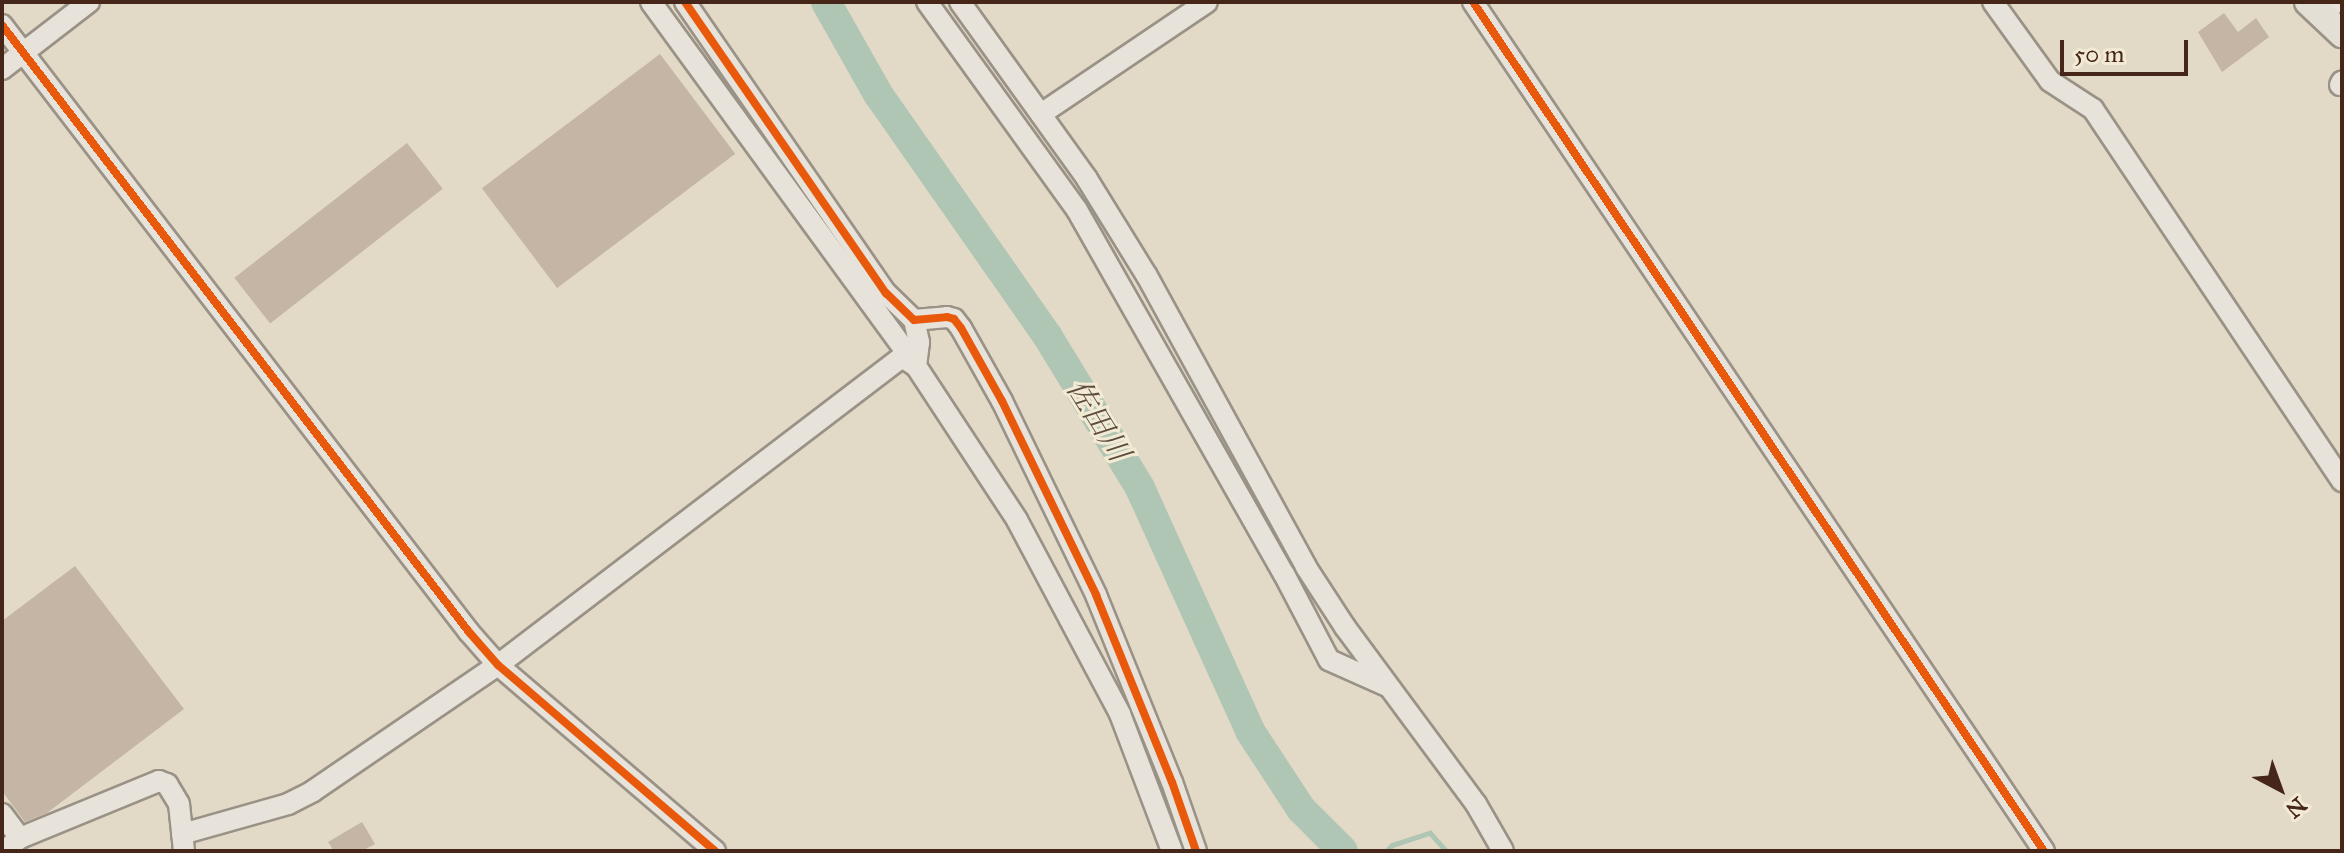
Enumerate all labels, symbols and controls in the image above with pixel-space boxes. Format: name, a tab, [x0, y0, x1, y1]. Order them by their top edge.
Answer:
scale bar	[2064, 24, 2192, 74]
text: 50 m	[2074, 39, 2124, 69]
water label: 佐田川	[1059, 372, 1137, 468]
north arrow	[2240, 749, 2320, 829]
text: N	[2280, 791, 2312, 824]

